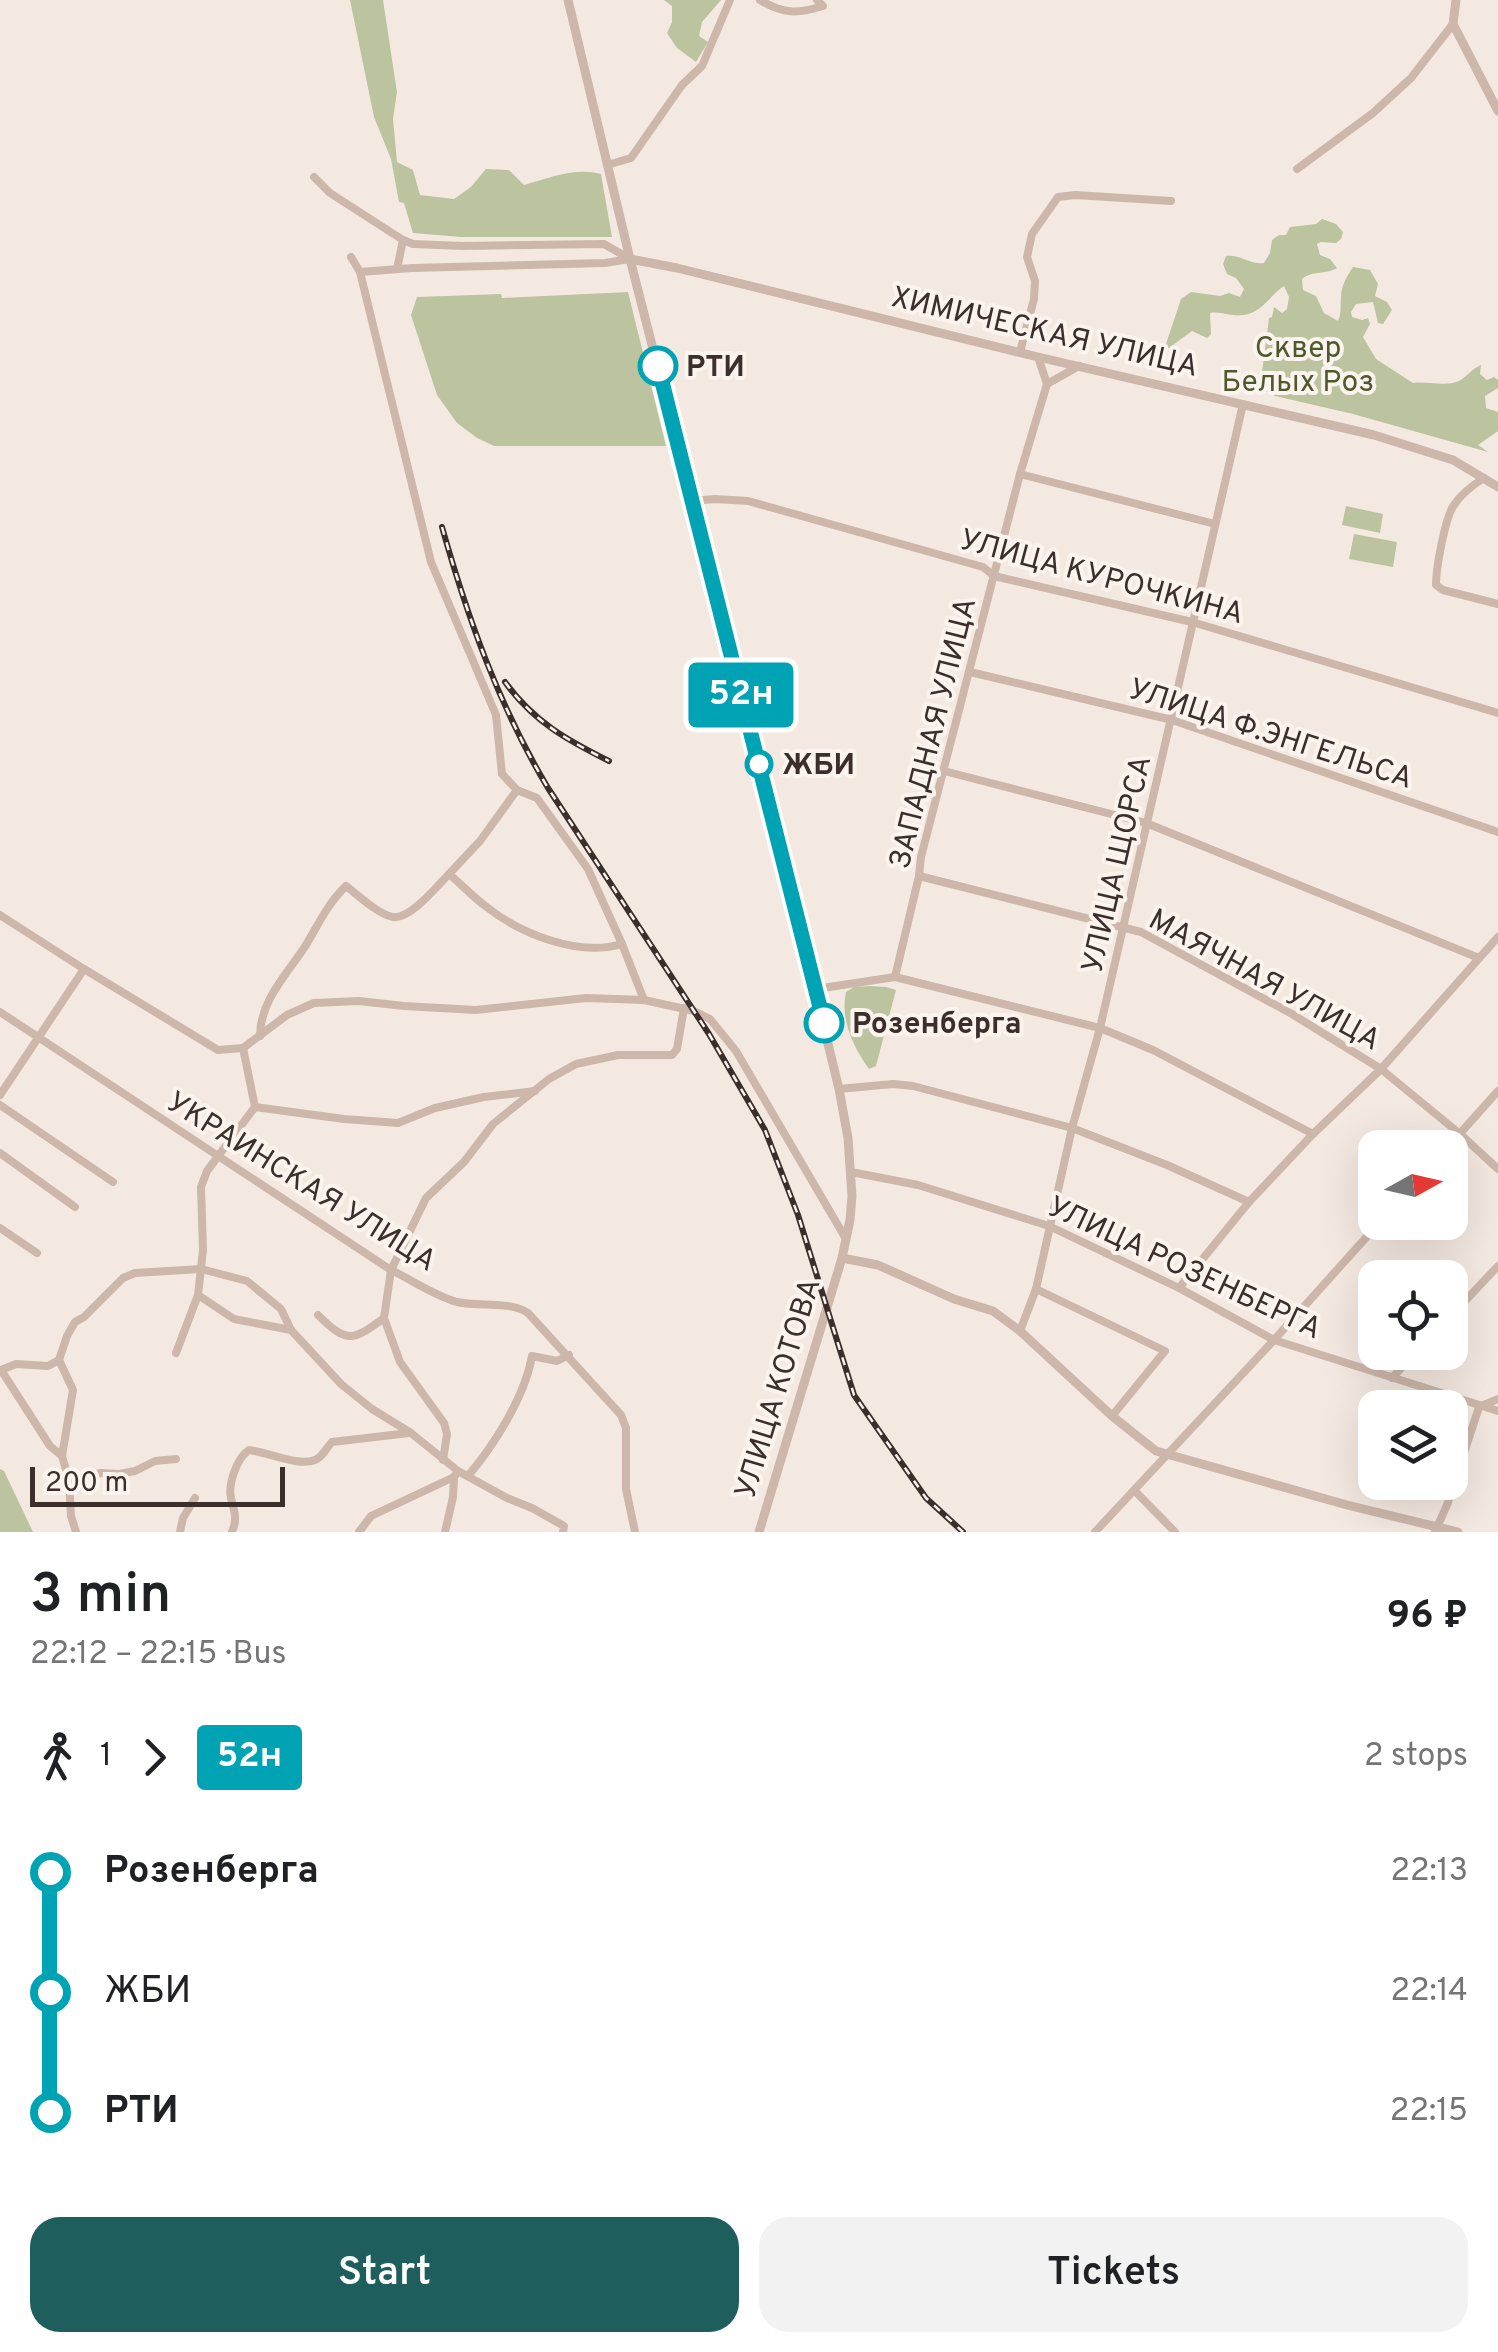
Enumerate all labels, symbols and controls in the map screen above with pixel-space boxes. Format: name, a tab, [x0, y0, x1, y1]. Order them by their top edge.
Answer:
street label: ХИМИЧЕСКАЯ УЛИЦА	[887, 280, 1201, 387]
park label: Сквер Белых Роз	[1222, 331, 1374, 402]
marker: РТИ	[639, 347, 677, 385]
place label: РТИ	[686, 350, 745, 387]
street label: УЛИЦА КУРОЧКИНА	[955, 523, 1247, 634]
street label: ЗАПАДНАЯ УЛИЦА	[883, 594, 986, 873]
line badge: 52н	[684, 662, 798, 728]
street label: УЛИЦА Ф.ЭНГЕЛЬСА	[1124, 672, 1417, 799]
text: 52н	[708, 673, 774, 717]
place label: ЖБИ	[782, 748, 855, 785]
marker: ЖБИ	[746, 751, 772, 777]
street label: УЛИЦА ЩОРСА	[1075, 752, 1161, 977]
street label: МАЯЧНАЯ УЛИЦА	[1141, 902, 1386, 1060]
marker: Розенберга	[805, 1004, 843, 1042]
place label: Розенберга	[852, 1007, 1022, 1044]
street label: УКРАИНСКАЯ УЛИЦА	[159, 1085, 442, 1281]
north arrow	[1358, 1130, 1468, 1240]
map controls	[1358, 1130, 1468, 1500]
street label: УЛИЦА РОЗЕНБЕРГА	[1041, 1190, 1327, 1349]
button: locate	[1358, 1260, 1468, 1370]
street label: УЛИЦА КОТОВА	[728, 1274, 830, 1503]
button: layers	[1358, 1390, 1468, 1500]
scale bar	[30, 1462, 285, 1506]
text: 200 m	[45, 1466, 128, 1502]
text: 3 min	[30, 1562, 171, 1632]
text: 96 ₽	[1387, 1593, 1468, 1642]
text: 22:12 – 22:15 · Bus	[30, 1635, 286, 1675]
icon: walk	[30, 1730, 85, 1785]
icon: forward	[127, 1730, 182, 1785]
text: 52н	[217, 1735, 282, 1779]
text: 1	[100, 1737, 112, 1777]
text: 2 stops	[1364, 1737, 1468, 1777]
text: Розенберга	[104, 1848, 319, 1897]
text: 22:13	[1390, 1852, 1468, 1892]
text: ЖБИ	[104, 1968, 191, 2017]
text: 22:14	[1390, 1972, 1468, 2012]
text: РТИ	[104, 2088, 179, 2137]
text: 22:15	[1390, 2092, 1468, 2132]
button: Start	[30, 2217, 739, 2332]
button: Tickets	[759, 2217, 1468, 2332]

